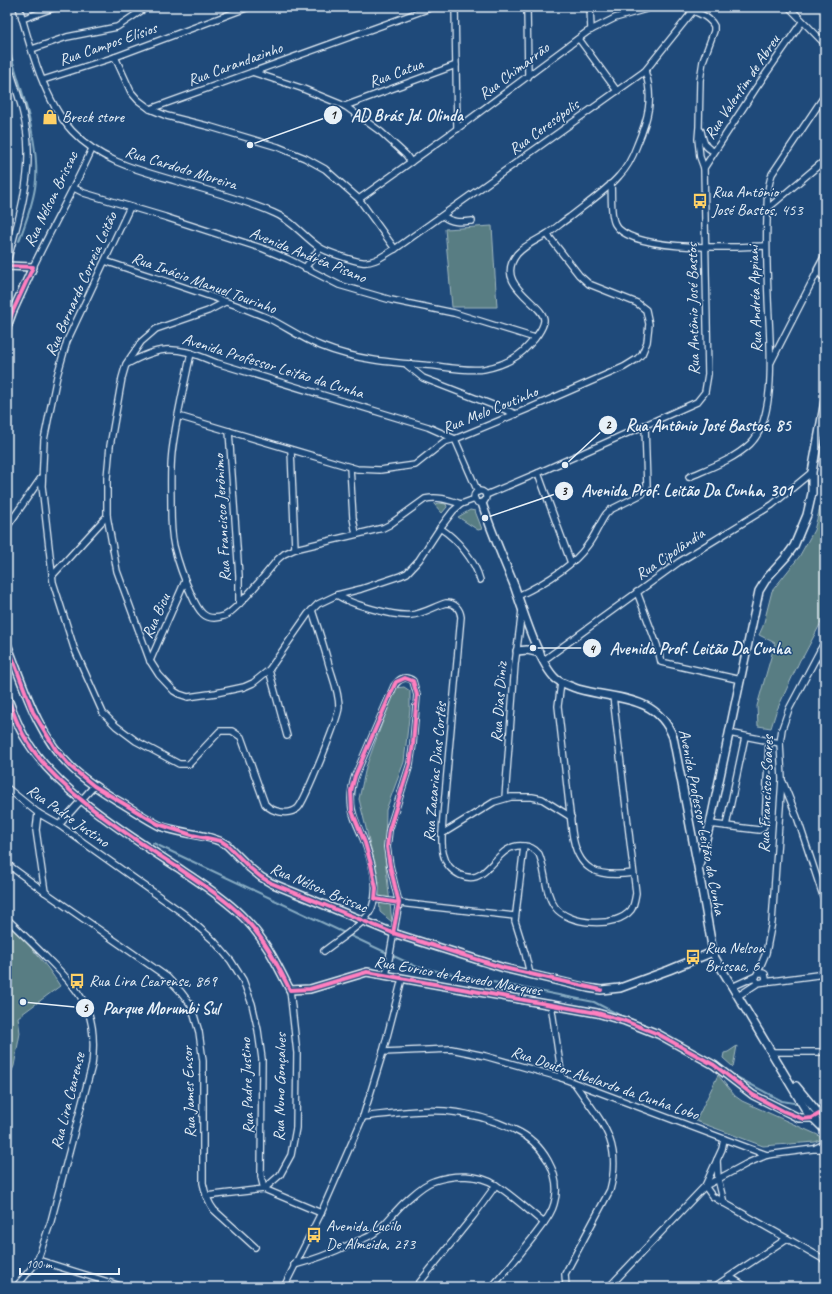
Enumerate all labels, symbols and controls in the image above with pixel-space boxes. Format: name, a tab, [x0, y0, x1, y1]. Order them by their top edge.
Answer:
street label: Rua Campos Elísios	[56, 17, 161, 70]
street label: Rua Valentim de Abreu	[700, 30, 785, 143]
street label: Rua Carandazinho	[185, 37, 286, 90]
street label: Rua Chimarrão	[475, 37, 554, 104]
street label: Rua Catua	[366, 53, 427, 92]
street label: Rua Ceresópolis	[505, 94, 584, 159]
callout: AD Brás Jd. Olinda	[323, 101, 470, 130]
text: AD Brás Jd. Olinda	[351, 105, 465, 126]
place label: Breck store	[62, 107, 126, 127]
text: 1	[330, 107, 337, 123]
shop icon: Breck store	[41, 108, 59, 126]
street label: Rua Cardodo Moreira	[123, 142, 241, 195]
street label: Rua Nélson Brissac	[19, 147, 83, 250]
place label: Rua Antônio José Bastos, 453	[711, 182, 805, 220]
bus stop icon: Rua Antônio José Bastos, 453	[691, 192, 709, 210]
street label: Rua Bernardo Correia Leitão	[40, 208, 122, 359]
street label: Avenida Andréa Pisano	[247, 223, 370, 288]
street label: Rua Antônio José Bastos	[682, 241, 704, 375]
street label: Rua Andréa Appiani	[743, 243, 767, 353]
street label: Rua Inácio Manuel Tourinho	[129, 248, 280, 319]
street label: Avenida Professor Leitão da Cunha	[180, 329, 367, 403]
street label: Rua Melo Coutinho	[439, 381, 543, 438]
callout: Rua Antônio José Bastos, 85	[598, 410, 799, 439]
text: Rua Antônio José Bastos, 85	[625, 415, 792, 436]
text: 2	[605, 417, 612, 433]
street label: Rua Francisco Jerônimo	[209, 451, 235, 582]
callout: Avenida Prof. Leitão Da Cunha, 301	[554, 476, 800, 505]
text: Avenida Prof. Leitão Da Cunha, 301	[582, 480, 795, 501]
text: 3	[561, 483, 568, 499]
street label: Rua Cipolândia	[632, 523, 710, 584]
street label: Rua Bicu	[137, 589, 175, 642]
callout: Avenida Prof. Leitão Da Cunha	[582, 634, 798, 663]
text: Avenida Prof. Leitão Da Cunha	[610, 638, 792, 659]
text: 4	[589, 641, 596, 657]
street label: Rua Dias Diniz	[486, 660, 512, 743]
street label: Rua Zacarias Dias Cortês	[419, 700, 451, 843]
street label: Avenida Professor Leitão da Cunha	[674, 728, 730, 917]
street label: Rua Francisco Soares	[754, 733, 778, 853]
street label: Rua Padre Justino	[23, 780, 114, 853]
street label: Rua Nélson Brissac	[267, 859, 372, 918]
place label: Rua Nelson Brissac, 6	[705, 938, 765, 976]
bus stop icon: Rua Nelson Brissac, 6	[684, 948, 702, 966]
street label: Rua Eurico de Azevedo Marques	[373, 951, 545, 1001]
place label: Rua Lira Cearense, 869	[89, 971, 218, 991]
bus stop icon: Rua Lira Cearense, 869	[68, 972, 86, 990]
callout: Parque Morumbi Sul	[75, 993, 228, 1022]
text: Parque Morumbi Sul	[103, 998, 222, 1019]
text: 5	[82, 1000, 89, 1016]
street label: Rua Nuno Gonçalves	[269, 1031, 291, 1141]
street label: Rua Padre Justino	[235, 1036, 259, 1134]
street label: Rua Doutor Abelardo da Cunha Lobo	[509, 1041, 703, 1125]
street label: Rua James Ensor	[177, 1045, 201, 1138]
street label: Rua Lira Cearense	[46, 1049, 90, 1151]
place label: Avenida Lucilo De Almeida, 273	[326, 1216, 417, 1254]
bus stop icon: Avenida Lucilo De Almeida, 273	[305, 1226, 323, 1244]
scale bar	[20, 1250, 119, 1276]
text: 100 m	[26, 1256, 53, 1272]

